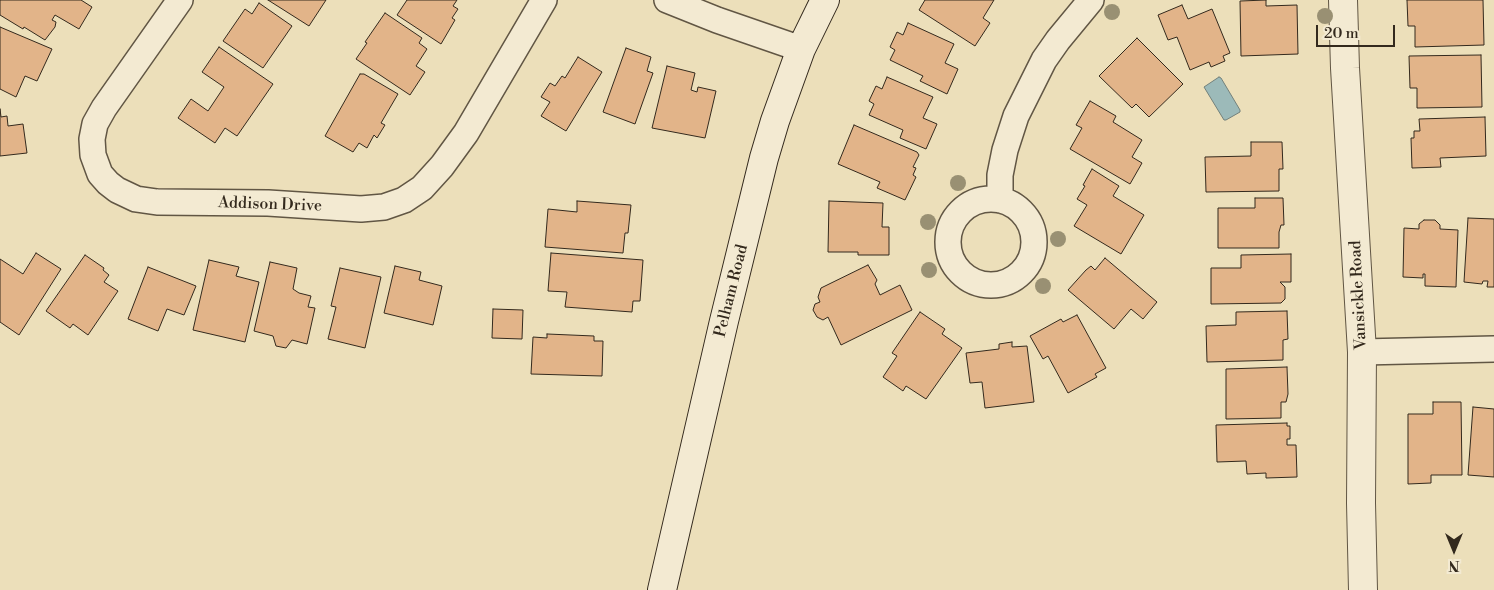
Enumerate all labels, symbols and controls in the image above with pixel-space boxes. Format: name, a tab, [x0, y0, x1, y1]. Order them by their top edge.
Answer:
scale bar	[1319, 15, 1398, 47]
text: 20 m	[1324, 24, 1359, 43]
street label: Addison Drive	[218, 194, 322, 216]
street label: Vansickle Road	[1347, 240, 1371, 350]
street label: Pelham Road	[711, 243, 753, 339]
north arrow	[1429, 525, 1479, 575]
text: N	[1448, 556, 1460, 574]

